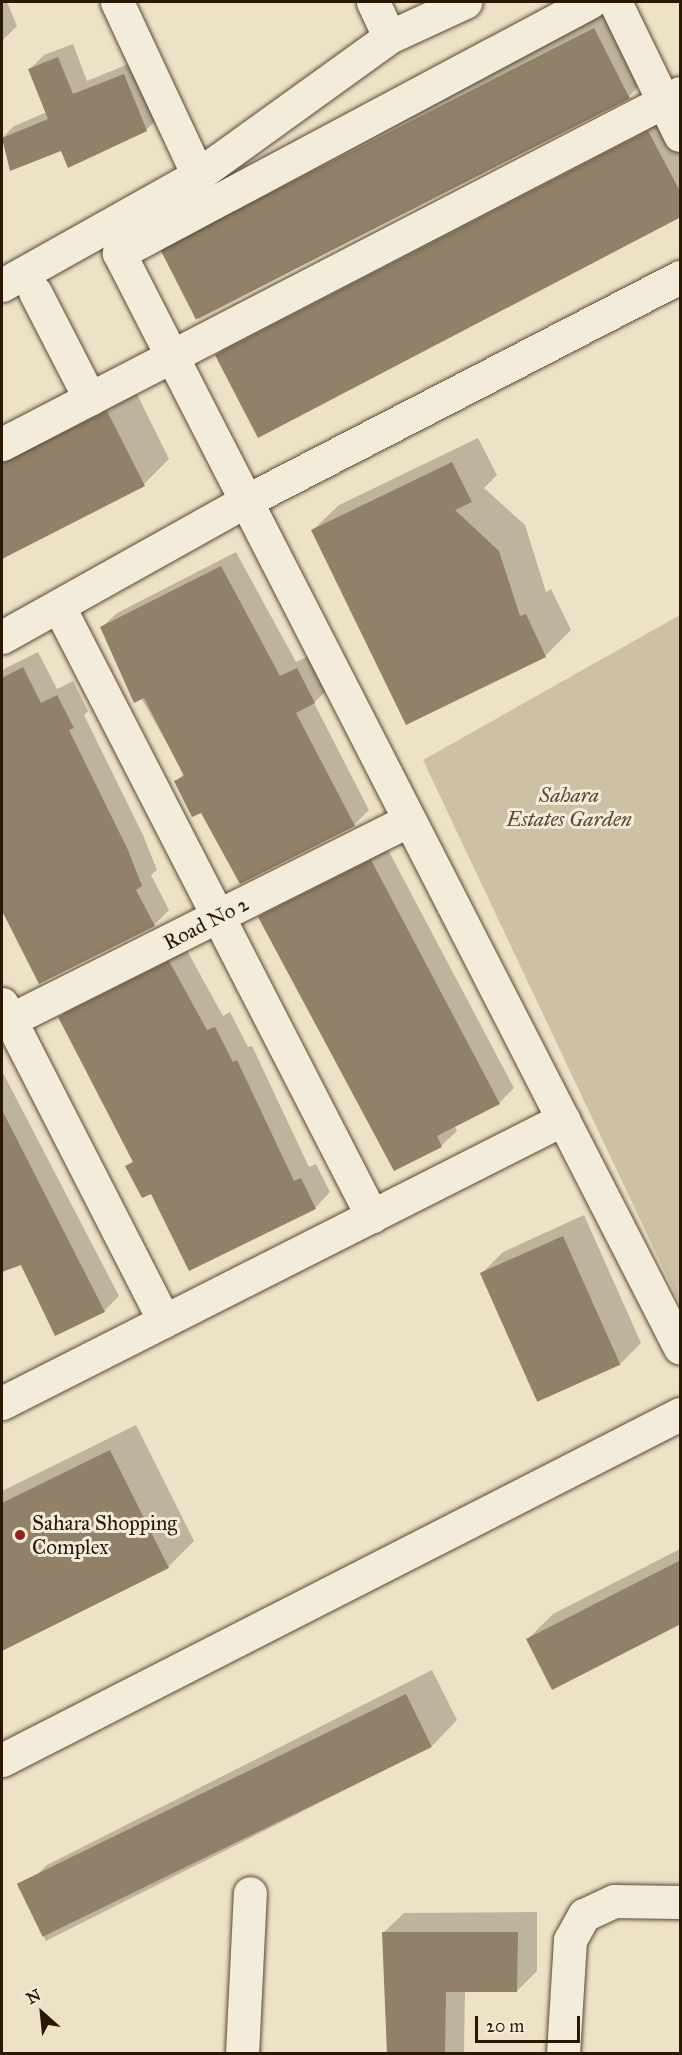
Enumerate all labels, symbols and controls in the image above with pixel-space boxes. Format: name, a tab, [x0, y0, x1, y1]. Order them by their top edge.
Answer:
park label: Sahara Estates Garden	[506, 782, 632, 832]
street label: Road No 2	[159, 891, 253, 955]
place label: Sahara Shopping Complex	[32, 1510, 177, 1560]
marker: Sahara Shopping Complex	[13, 1528, 27, 1542]
north arrow	[12, 1983, 72, 2043]
text: N	[23, 1985, 44, 2008]
scale bar	[478, 2004, 583, 2042]
text: 20 m	[486, 2015, 524, 2037]

